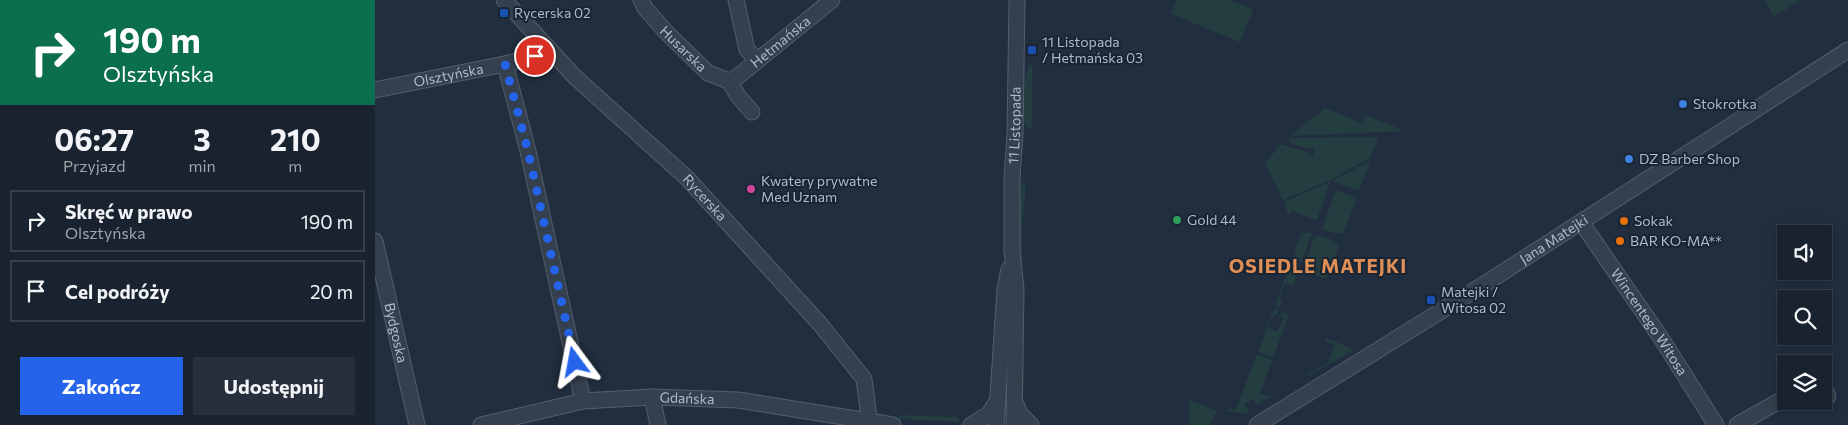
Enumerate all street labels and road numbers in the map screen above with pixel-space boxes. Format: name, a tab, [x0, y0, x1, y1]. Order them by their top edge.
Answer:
street label: Hetmańska	[747, 12, 814, 71]
street label: Husarska	[657, 22, 711, 75]
street label: Olsztyńska	[412, 60, 485, 90]
street label: 11 Listopada	[1004, 86, 1024, 165]
street label: Rycerska	[680, 170, 731, 224]
street label: Jana Matejki	[1516, 211, 1591, 267]
street label: Wincentego Witosa	[1608, 265, 1691, 378]
street label: Bydgoska	[381, 301, 411, 364]
street label: Gdańska	[659, 388, 715, 407]

